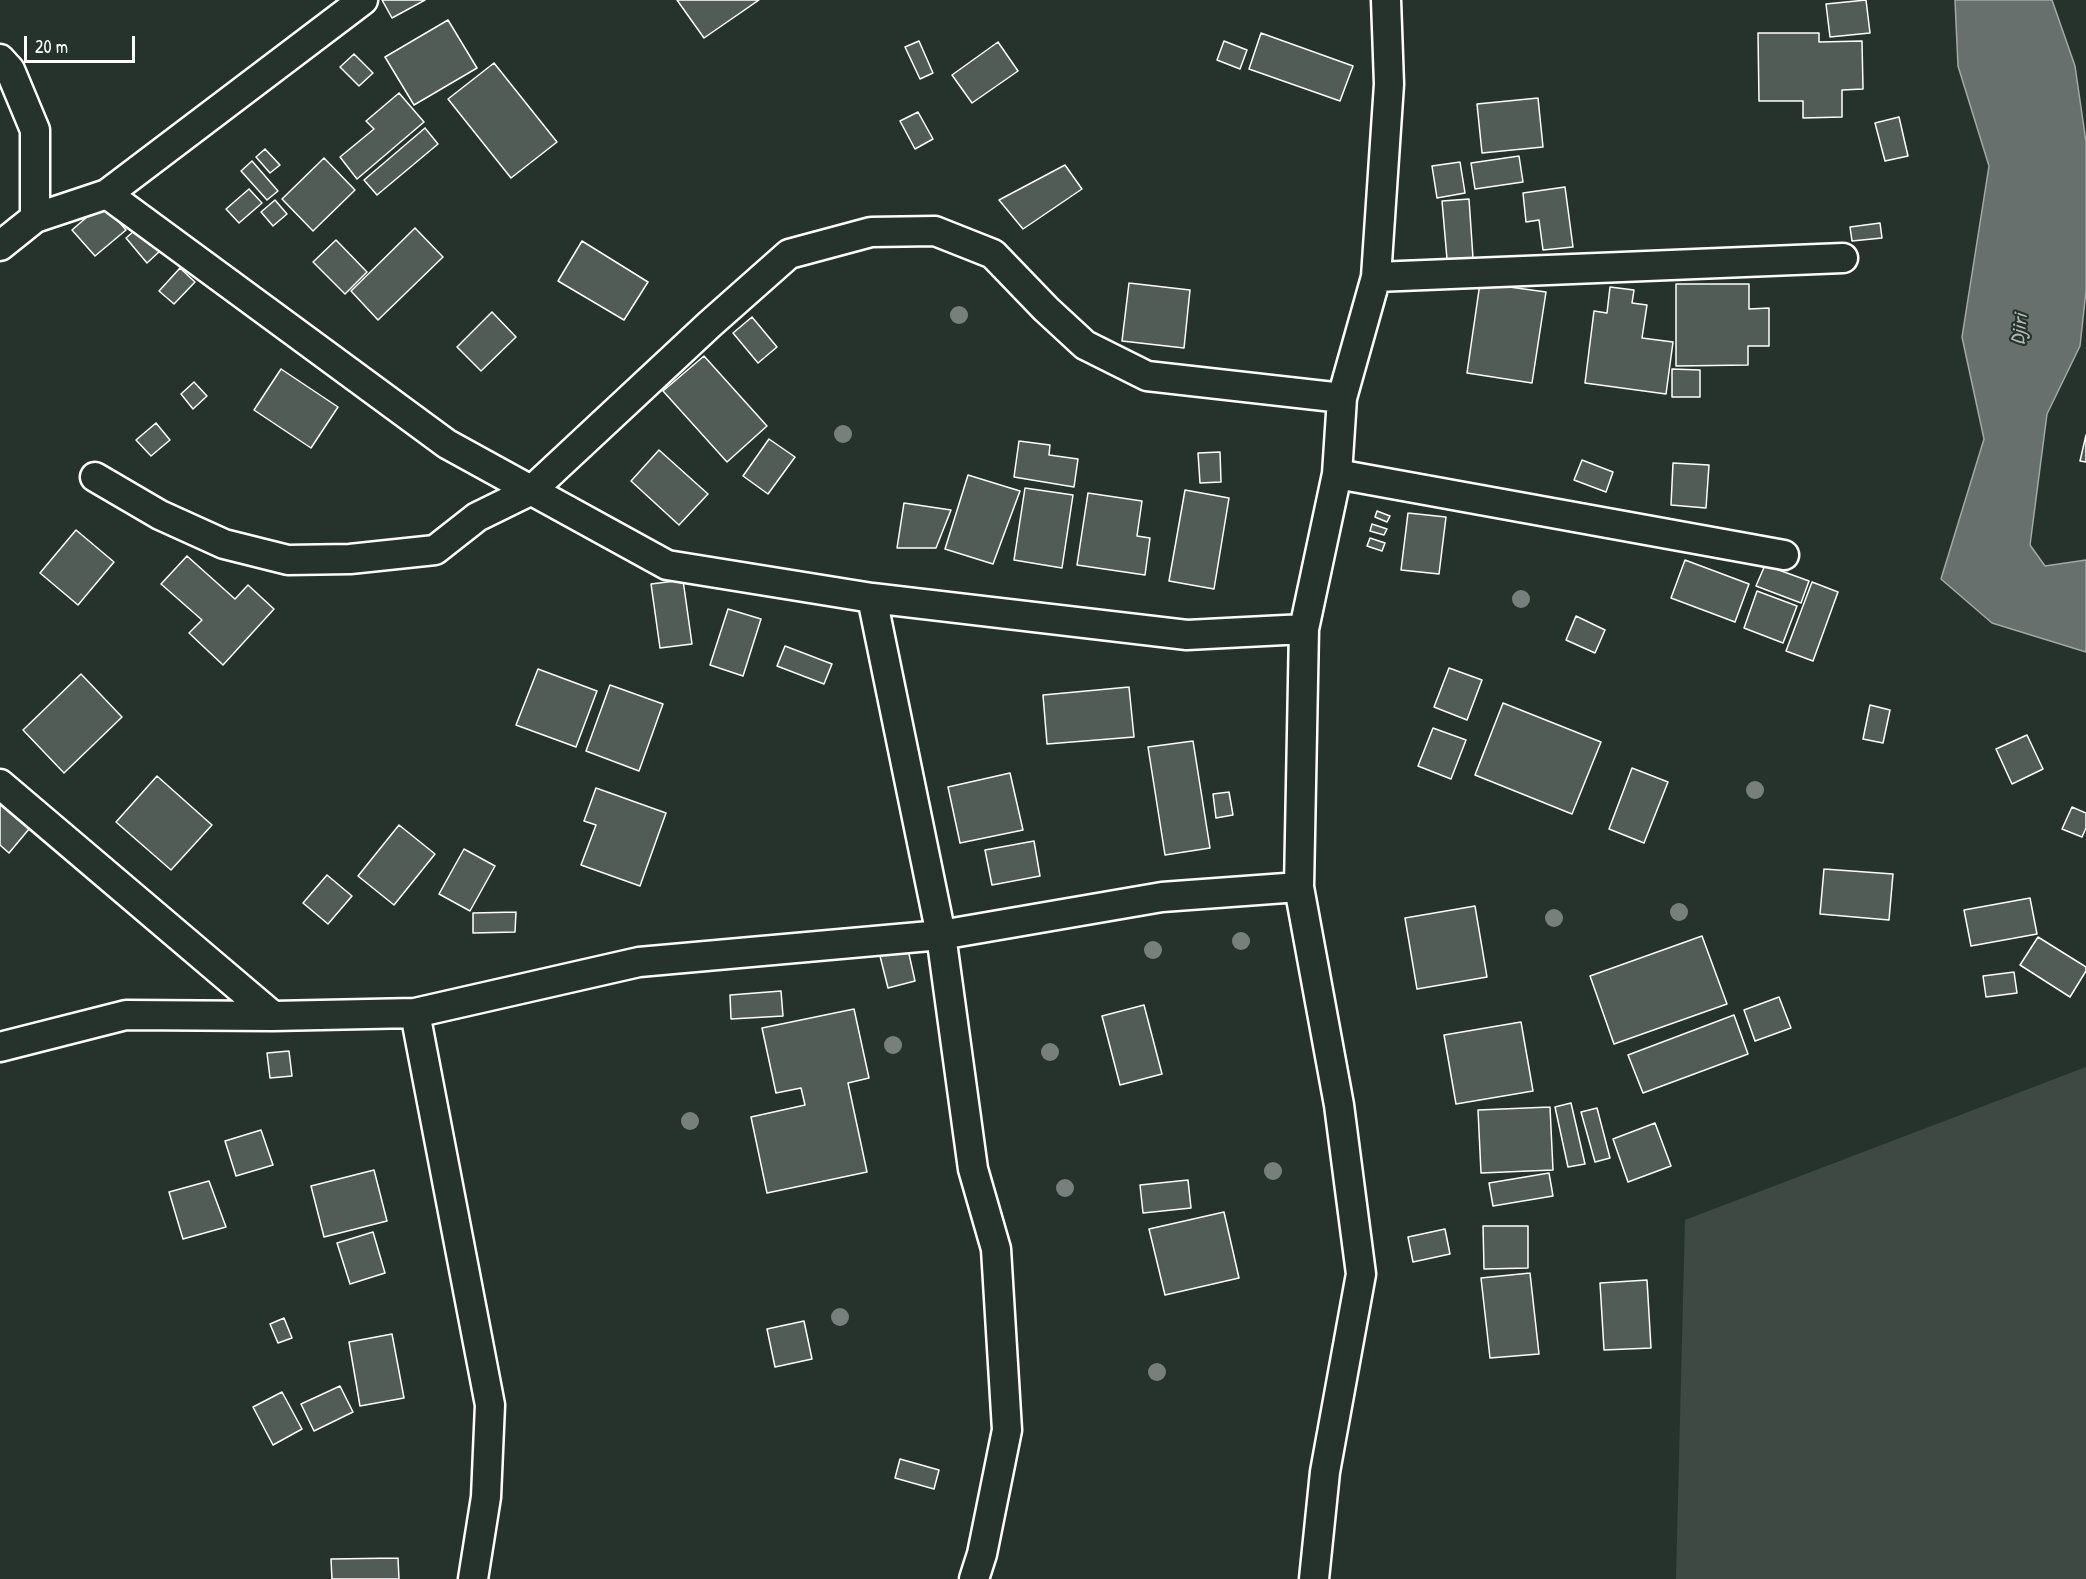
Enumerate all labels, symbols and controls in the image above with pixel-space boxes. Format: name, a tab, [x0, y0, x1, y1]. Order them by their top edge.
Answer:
scale bar	[27, 24, 138, 62]
text: 20 m	[35, 34, 68, 59]
water label: Djiri	[2006, 312, 2034, 346]

